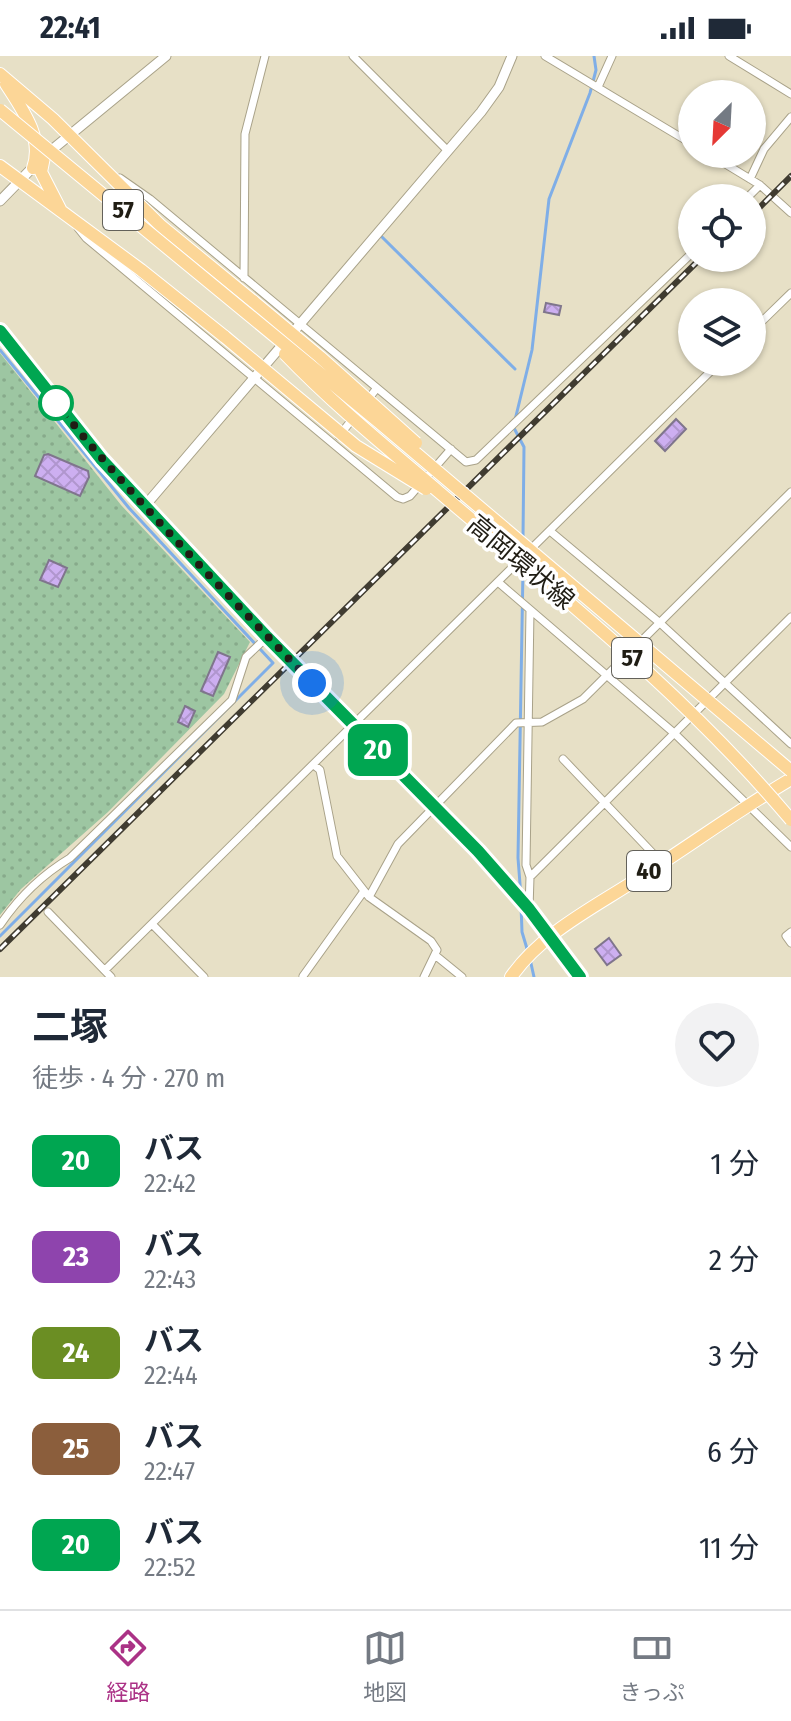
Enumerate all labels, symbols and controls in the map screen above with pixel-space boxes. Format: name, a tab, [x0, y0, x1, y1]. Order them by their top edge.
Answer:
text: 22:41	[40, 10, 101, 46]
north arrow	[678, 80, 766, 168]
map controls	[678, 80, 766, 376]
button: locate	[678, 184, 766, 272]
road number: 57	[103, 190, 143, 230]
button: layers	[678, 288, 766, 376]
unlabelled marker	[39, 386, 73, 420]
street label: 高岡環状線	[461, 509, 580, 616]
road number: 57	[612, 638, 652, 678]
your location	[292, 663, 332, 703]
line badge: 20	[342, 724, 414, 776]
text: 20	[364, 733, 392, 766]
road number: 40	[627, 851, 671, 891]
button: heart	[675, 1003, 759, 1087]
text: 二塚	[32, 1004, 108, 1050]
text: 徒歩 · 4 分 · 270 m	[32, 1063, 225, 1094]
text: バス	[144, 1131, 204, 1167]
text: 20	[62, 1144, 90, 1177]
text: 1 分	[710, 1146, 759, 1182]
text: 22:42	[144, 1168, 196, 1199]
text: バス	[144, 1227, 204, 1263]
text: 23	[63, 1240, 89, 1273]
text: 2 分	[709, 1242, 759, 1278]
text: 22:43	[144, 1264, 196, 1295]
text: バス	[144, 1323, 204, 1359]
text: 24	[63, 1336, 89, 1369]
text: 3 分	[708, 1338, 759, 1374]
text: 22:44	[144, 1360, 197, 1391]
text: バス	[144, 1419, 204, 1455]
text: 25	[63, 1432, 89, 1465]
text: 6 分	[707, 1434, 759, 1470]
text: 22:47	[144, 1456, 195, 1487]
text: バス	[144, 1515, 204, 1551]
text: 20	[62, 1528, 90, 1561]
text: 11 分	[699, 1530, 759, 1566]
text: 22:52	[144, 1552, 196, 1583]
tab: 経路	[106, 1626, 150, 1706]
tab: 地図	[363, 1626, 407, 1706]
tab: きっぷ	[620, 1626, 685, 1706]

